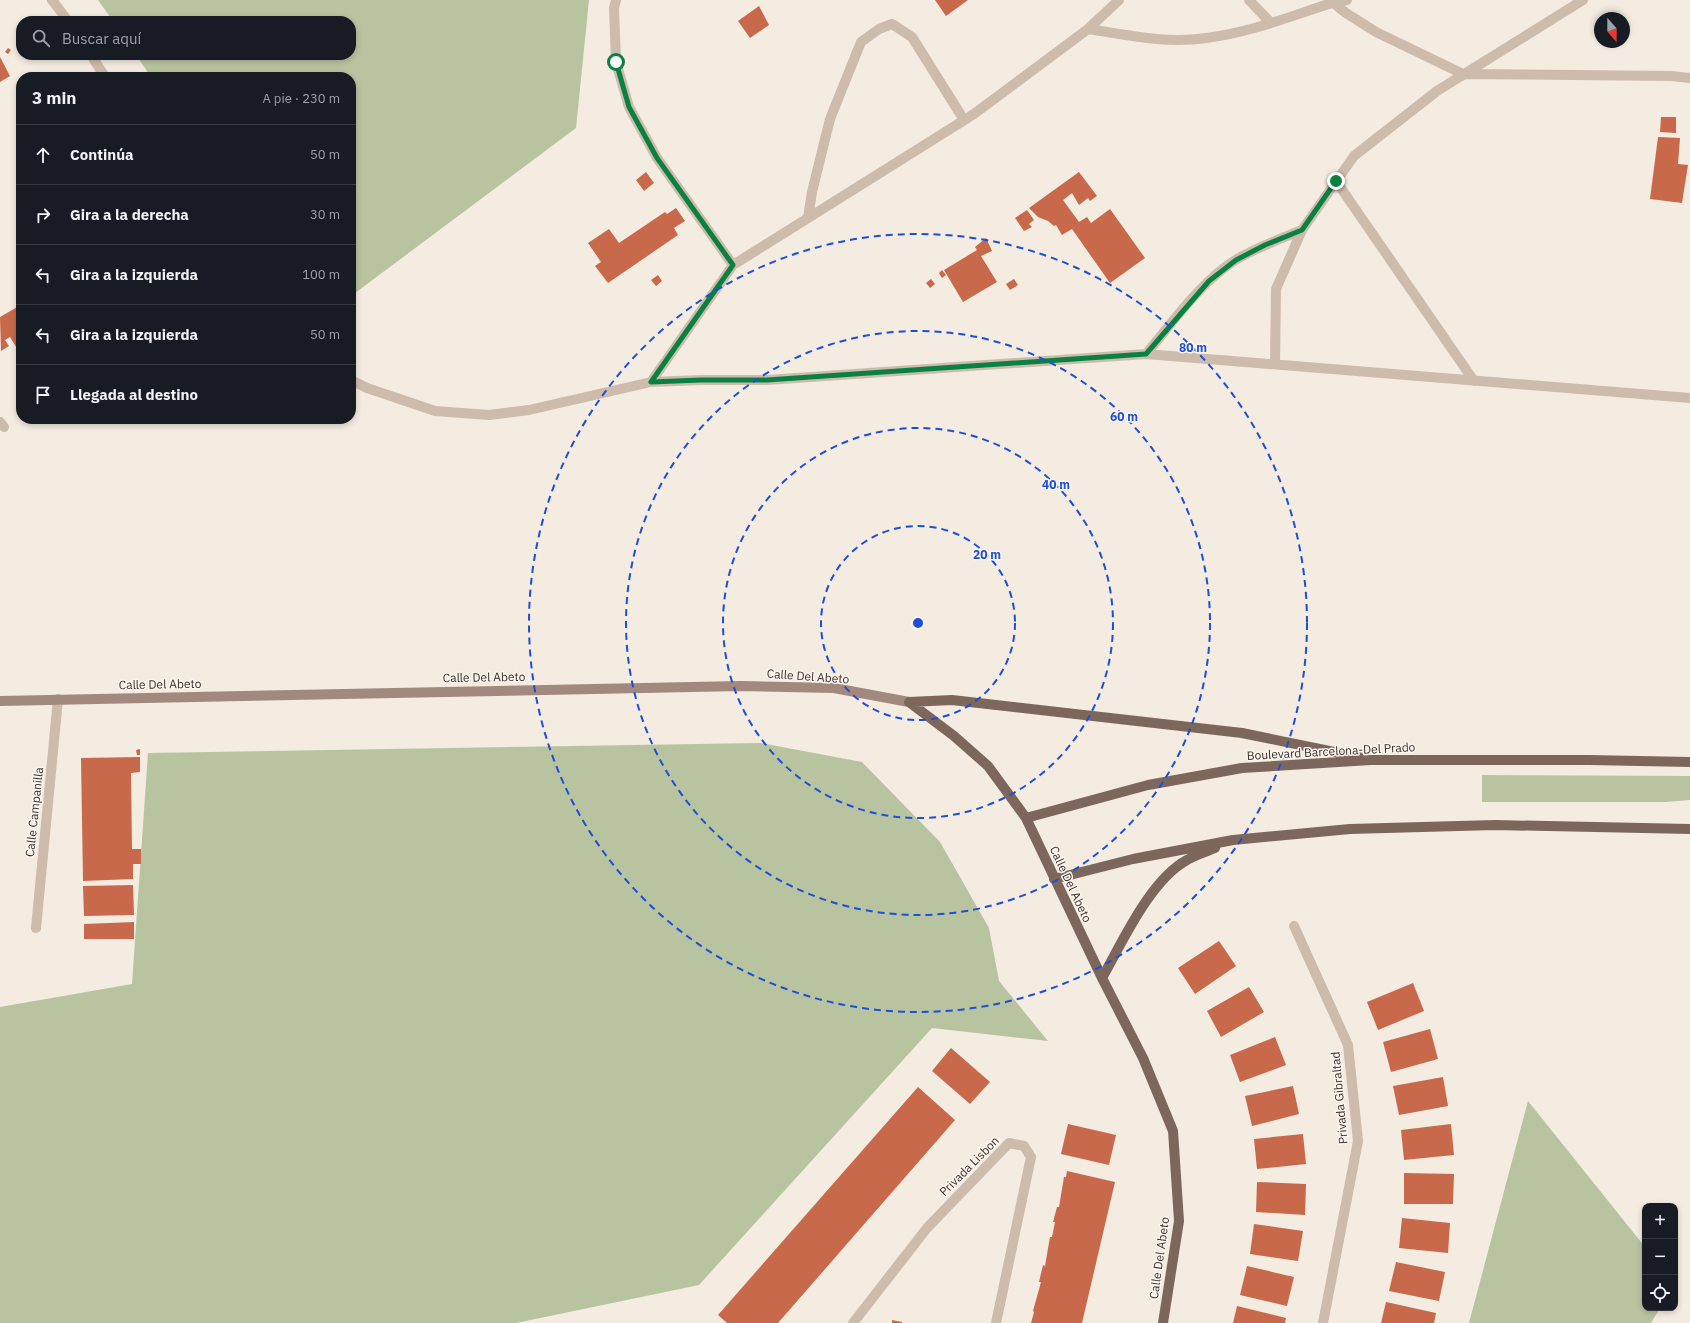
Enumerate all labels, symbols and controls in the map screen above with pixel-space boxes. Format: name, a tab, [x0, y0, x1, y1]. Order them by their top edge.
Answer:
north arrow	[1594, 12, 1630, 48]
search box	[16, 16, 356, 60]
icon: search	[30, 27, 52, 49]
text: Buscar aquí	[62, 29, 141, 48]
route start	[607, 53, 625, 71]
text: 3 min	[32, 87, 76, 109]
text: A pie · 230 m	[262, 90, 340, 107]
icon: ahead	[32, 144, 54, 166]
text: Continúa	[70, 145, 134, 164]
text: 50 m	[310, 146, 340, 163]
route end	[1327, 172, 1345, 190]
icon: right	[32, 204, 54, 226]
text: Gira a la derecha	[70, 205, 189, 224]
text: 30 m	[310, 206, 340, 223]
icon: left	[32, 264, 54, 286]
text: Gira a la izquierda	[70, 265, 198, 284]
text: 100 m	[302, 266, 340, 283]
icon: left	[32, 324, 54, 346]
text: Gira a la izquierda	[70, 325, 198, 344]
text: 50 m	[310, 326, 340, 343]
text: 80 m	[1179, 340, 1207, 355]
icon: arrive	[32, 384, 54, 406]
text: Llegada al destino	[70, 385, 198, 404]
text: 60 m	[1110, 409, 1138, 424]
text: 40 m	[1042, 477, 1070, 492]
text: 20 m	[973, 547, 1001, 562]
centre of rings	[911, 616, 925, 630]
street label: Calle Del Abeto	[766, 666, 850, 686]
street label: Calle Del Abeto	[443, 669, 526, 685]
street label: Calle Del Abeto	[119, 676, 202, 692]
street label: Boulevard Barcelona-Del Prado	[1246, 739, 1416, 763]
street label: Calle Campanilla	[22, 766, 46, 858]
street label: Calle Del Abeto	[1047, 843, 1095, 925]
street label: Privada Gibraltad	[1327, 1051, 1351, 1145]
street label: Privada Lisbon	[936, 1133, 1002, 1199]
map controls	[1642, 1203, 1678, 1311]
button: +	[1642, 1203, 1678, 1239]
street label: Calle Del Abeto	[1146, 1216, 1172, 1300]
button: −	[1642, 1239, 1678, 1275]
button: locate	[1642, 1275, 1678, 1311]

